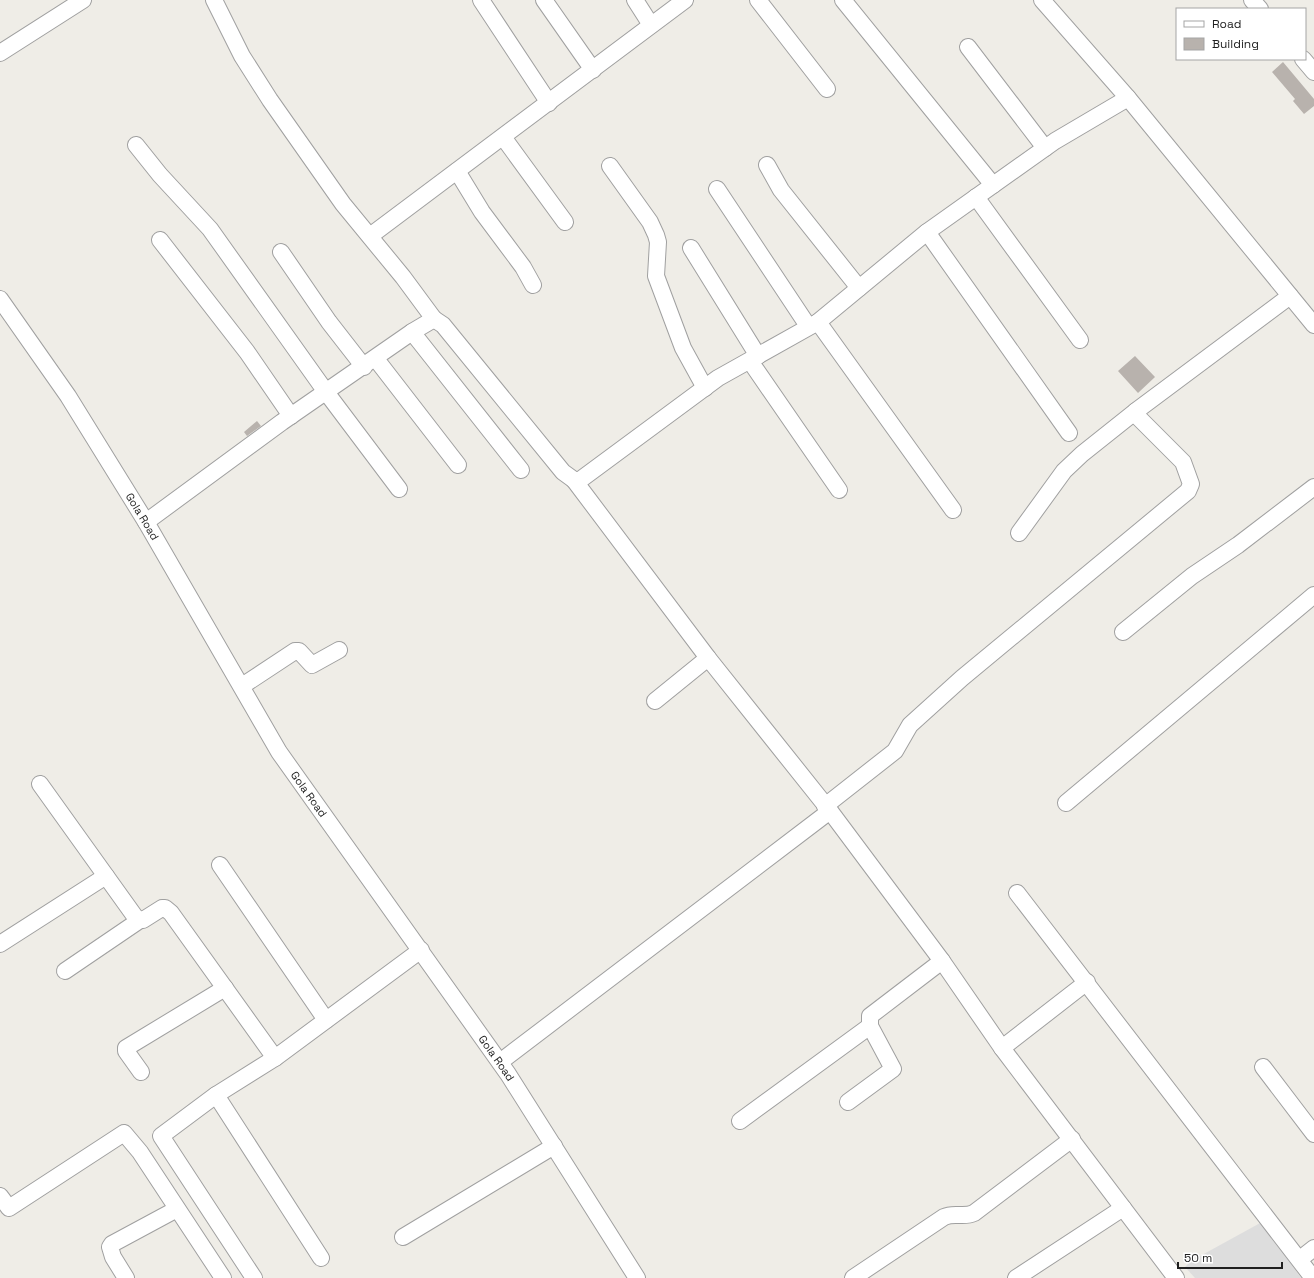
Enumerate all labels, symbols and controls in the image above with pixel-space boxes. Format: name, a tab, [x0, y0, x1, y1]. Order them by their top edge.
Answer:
legend	[1176, 8, 1306, 60]
text: Road	[1212, 16, 1241, 32]
text: Building	[1212, 36, 1259, 52]
street label: Gola Road	[123, 490, 162, 543]
street label: Gola Road	[288, 768, 330, 820]
street label: Gola Road	[476, 1032, 518, 1084]
scale bar	[1178, 1244, 1282, 1270]
text: 50 m	[1184, 1250, 1212, 1266]

